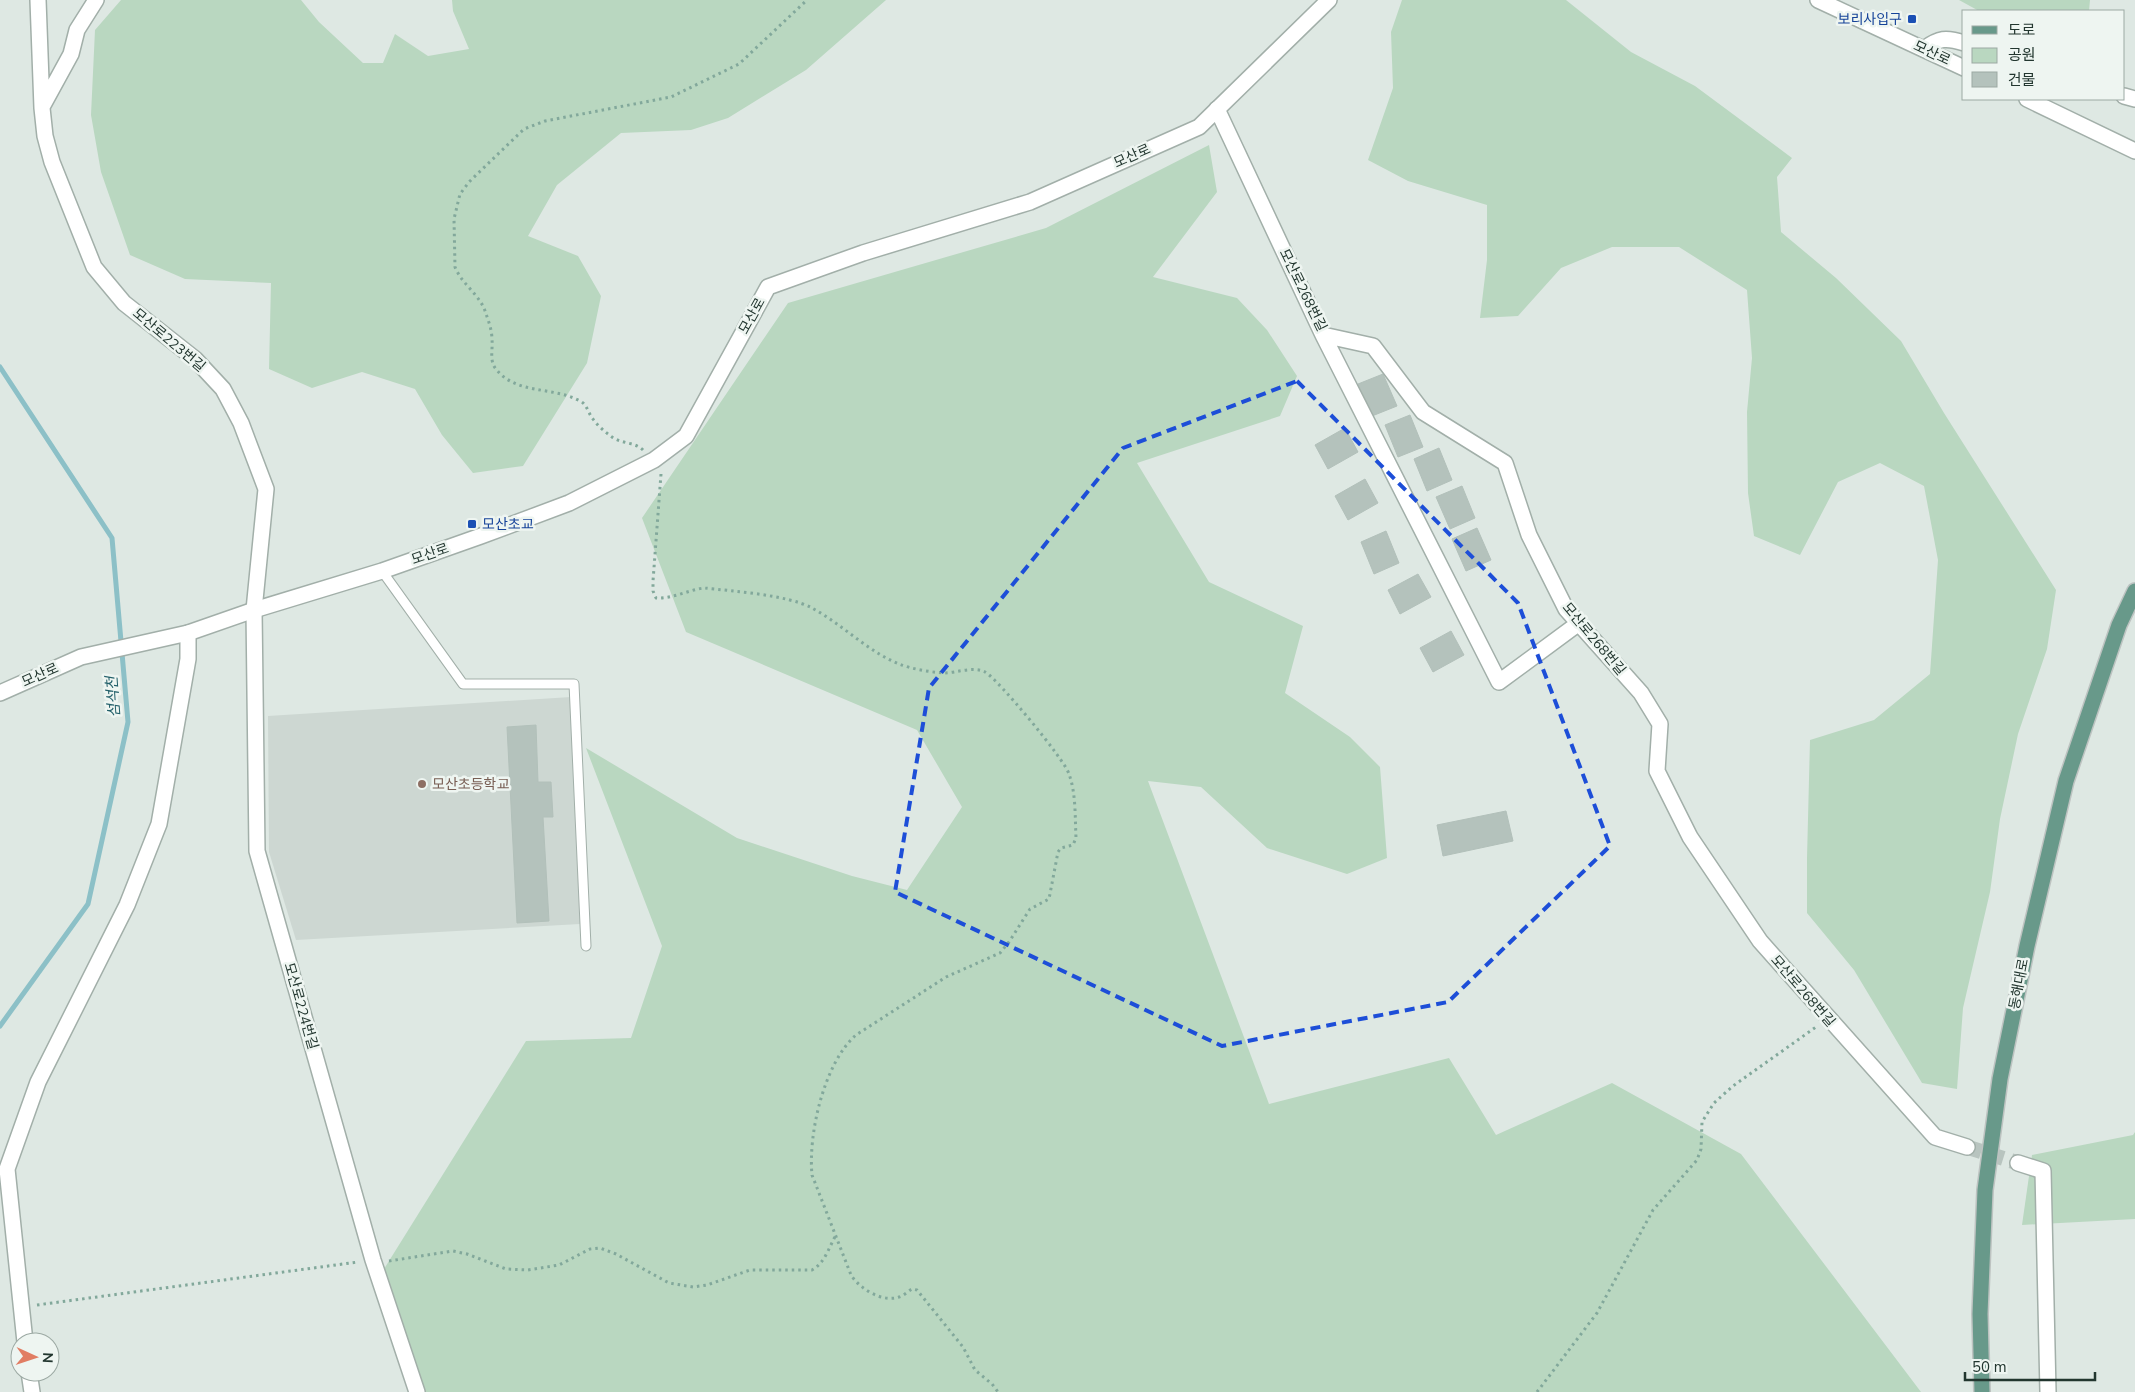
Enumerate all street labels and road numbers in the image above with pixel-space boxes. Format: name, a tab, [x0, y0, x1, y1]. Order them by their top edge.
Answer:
street label: 모산로	[1910, 36, 1954, 70]
street label: 모산로	[1110, 139, 1154, 173]
street label: 모산로268번길	[1275, 246, 1331, 334]
street label: 모산로	[734, 294, 770, 338]
street label: 모산로223번길	[129, 304, 209, 376]
street label: 모산로	[409, 539, 451, 569]
street label: 모산로268번길	[1558, 599, 1630, 679]
street label: 모산로	[18, 658, 62, 692]
street label: 모산로268번길	[1766, 951, 1840, 1031]
street label: 동해대로	[2005, 957, 2033, 1011]
street label: 모산로224번길	[280, 960, 322, 1052]

